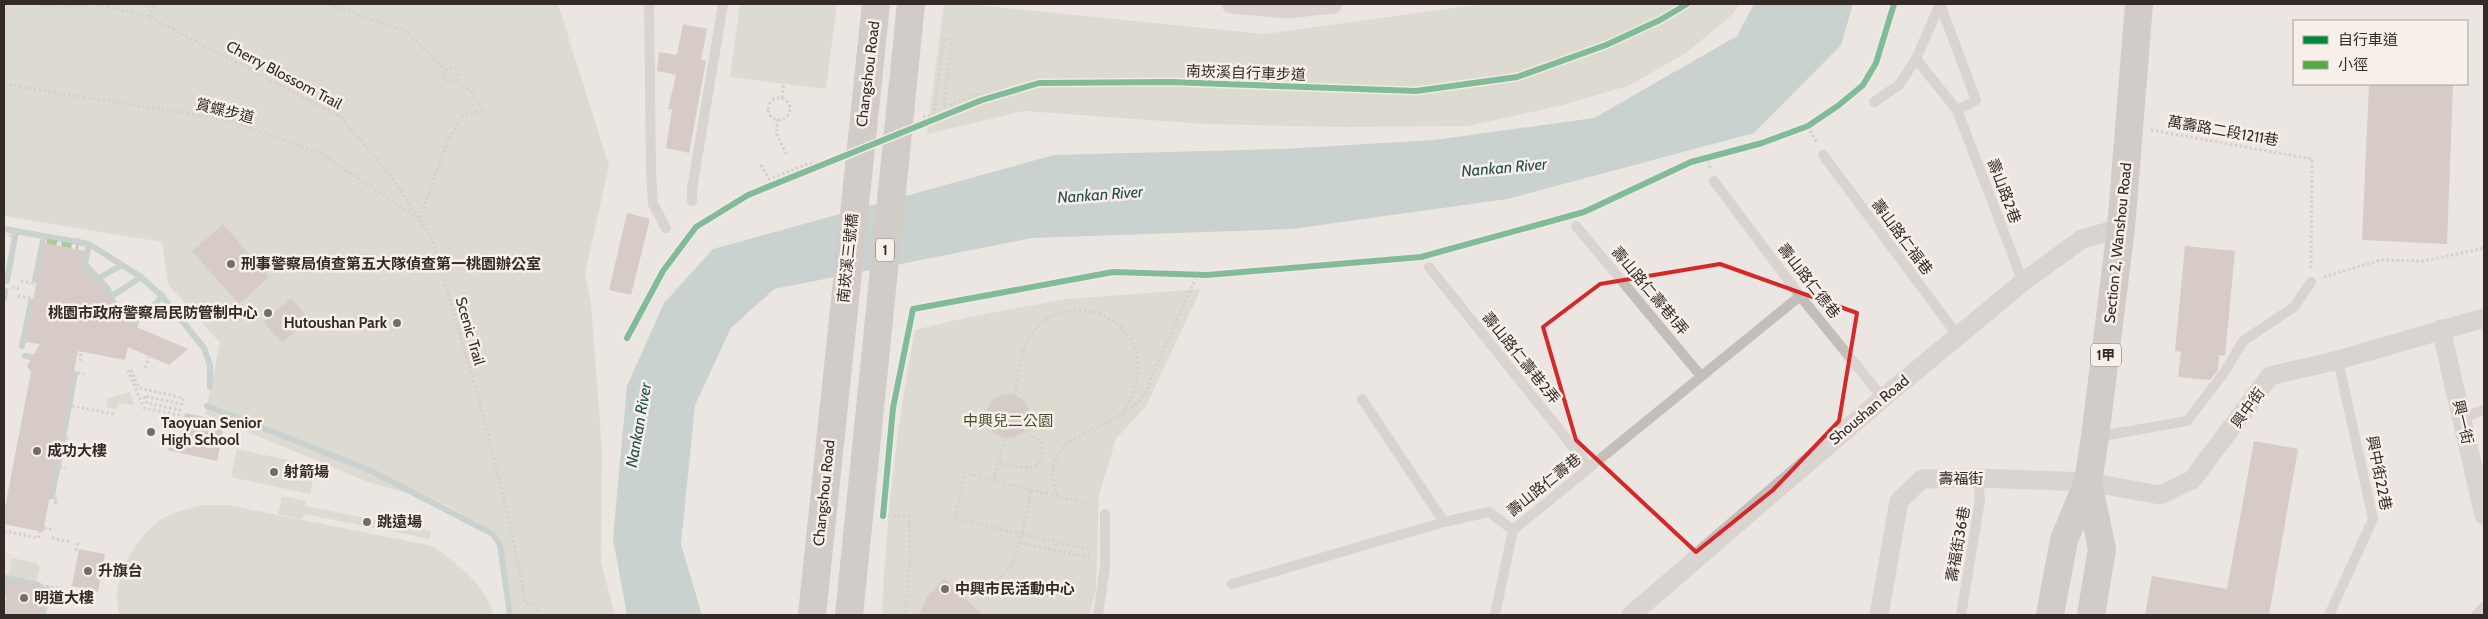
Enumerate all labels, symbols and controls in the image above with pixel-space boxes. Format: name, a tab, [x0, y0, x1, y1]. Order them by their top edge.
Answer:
street label: Changshou Road	[853, 20, 883, 128]
legend	[2293, 20, 2468, 85]
text: 自行車道	[2338, 31, 2398, 49]
street label: Cherry Blossom Trail	[223, 37, 345, 113]
text: 小徑	[2338, 56, 2368, 74]
street label: 南崁溪自行車步道	[1186, 62, 1306, 84]
street label: 賞蝶步道	[194, 95, 256, 127]
street label: 萬壽路二段1211巷	[2166, 112, 2280, 150]
water label: Nankan River	[1461, 154, 1549, 181]
street label: 壽山路2巷	[1983, 156, 2025, 226]
street label: Section 2, Wanshou Road	[2101, 162, 2135, 324]
water label: Nankan River	[1057, 182, 1145, 207]
street label: 壽山路仁福巷	[1868, 196, 1936, 278]
street label: 南崁溪三號橋	[834, 212, 862, 304]
road number: 1	[876, 238, 894, 262]
street label: 壽山路仁德巷	[1774, 240, 1844, 322]
street label: 壽山路仁壽巷1弄	[1608, 243, 1692, 339]
place label: 刑事警察局偵查第五大隊偵查第一桃園辦公室	[241, 255, 541, 273]
marker: 刑事警察局偵查第五大隊偵查第一桃園辦公室	[225, 258, 237, 270]
street label: Scenic Trail	[452, 295, 488, 368]
place label: 桃園市政府警察局民防管制中心	[48, 304, 258, 322]
marker: 桃園市政府警察局民防管制中心	[262, 307, 274, 319]
street label: 壽山路仁壽巷2弄	[1478, 308, 1564, 408]
place label: Hutoushan Park	[284, 314, 388, 332]
marker: Hutoushan Park	[391, 317, 403, 329]
road number: 1甲	[2091, 344, 2121, 366]
street label: Shoushan Road	[1825, 371, 1913, 449]
water label: Nankan River	[622, 380, 655, 469]
street label: 興中街	[2227, 385, 2269, 431]
street label: 興一街	[2449, 398, 2477, 446]
park label: 中興兒二公園	[963, 412, 1053, 430]
place label: Taoyuan Senior High School	[161, 414, 262, 449]
marker: Taoyuan Senior High School	[145, 426, 157, 438]
street label: 興中街22巷	[2363, 434, 2395, 512]
street label: Changshou Road	[809, 439, 839, 547]
place label: 成功大樓	[47, 442, 107, 460]
marker: 成功大樓	[31, 445, 43, 457]
street label: 壽山路仁壽巷	[1503, 450, 1585, 520]
place label: 射箭場	[284, 463, 329, 481]
marker: 射箭場	[268, 466, 280, 478]
street label: 壽福街	[1938, 470, 1984, 488]
street label: 壽福街36巷	[1942, 505, 1974, 583]
place label: 跳遠場	[377, 513, 422, 531]
marker: 跳遠場	[361, 516, 373, 528]
place label: 升旗台	[98, 562, 143, 580]
marker: 升旗台	[82, 565, 94, 577]
place label: 中興市民活動中心	[955, 580, 1075, 598]
marker: 中興市民活動中心	[939, 583, 951, 595]
place label: 明道大樓	[34, 589, 94, 607]
marker: 明道大樓	[18, 592, 30, 604]

